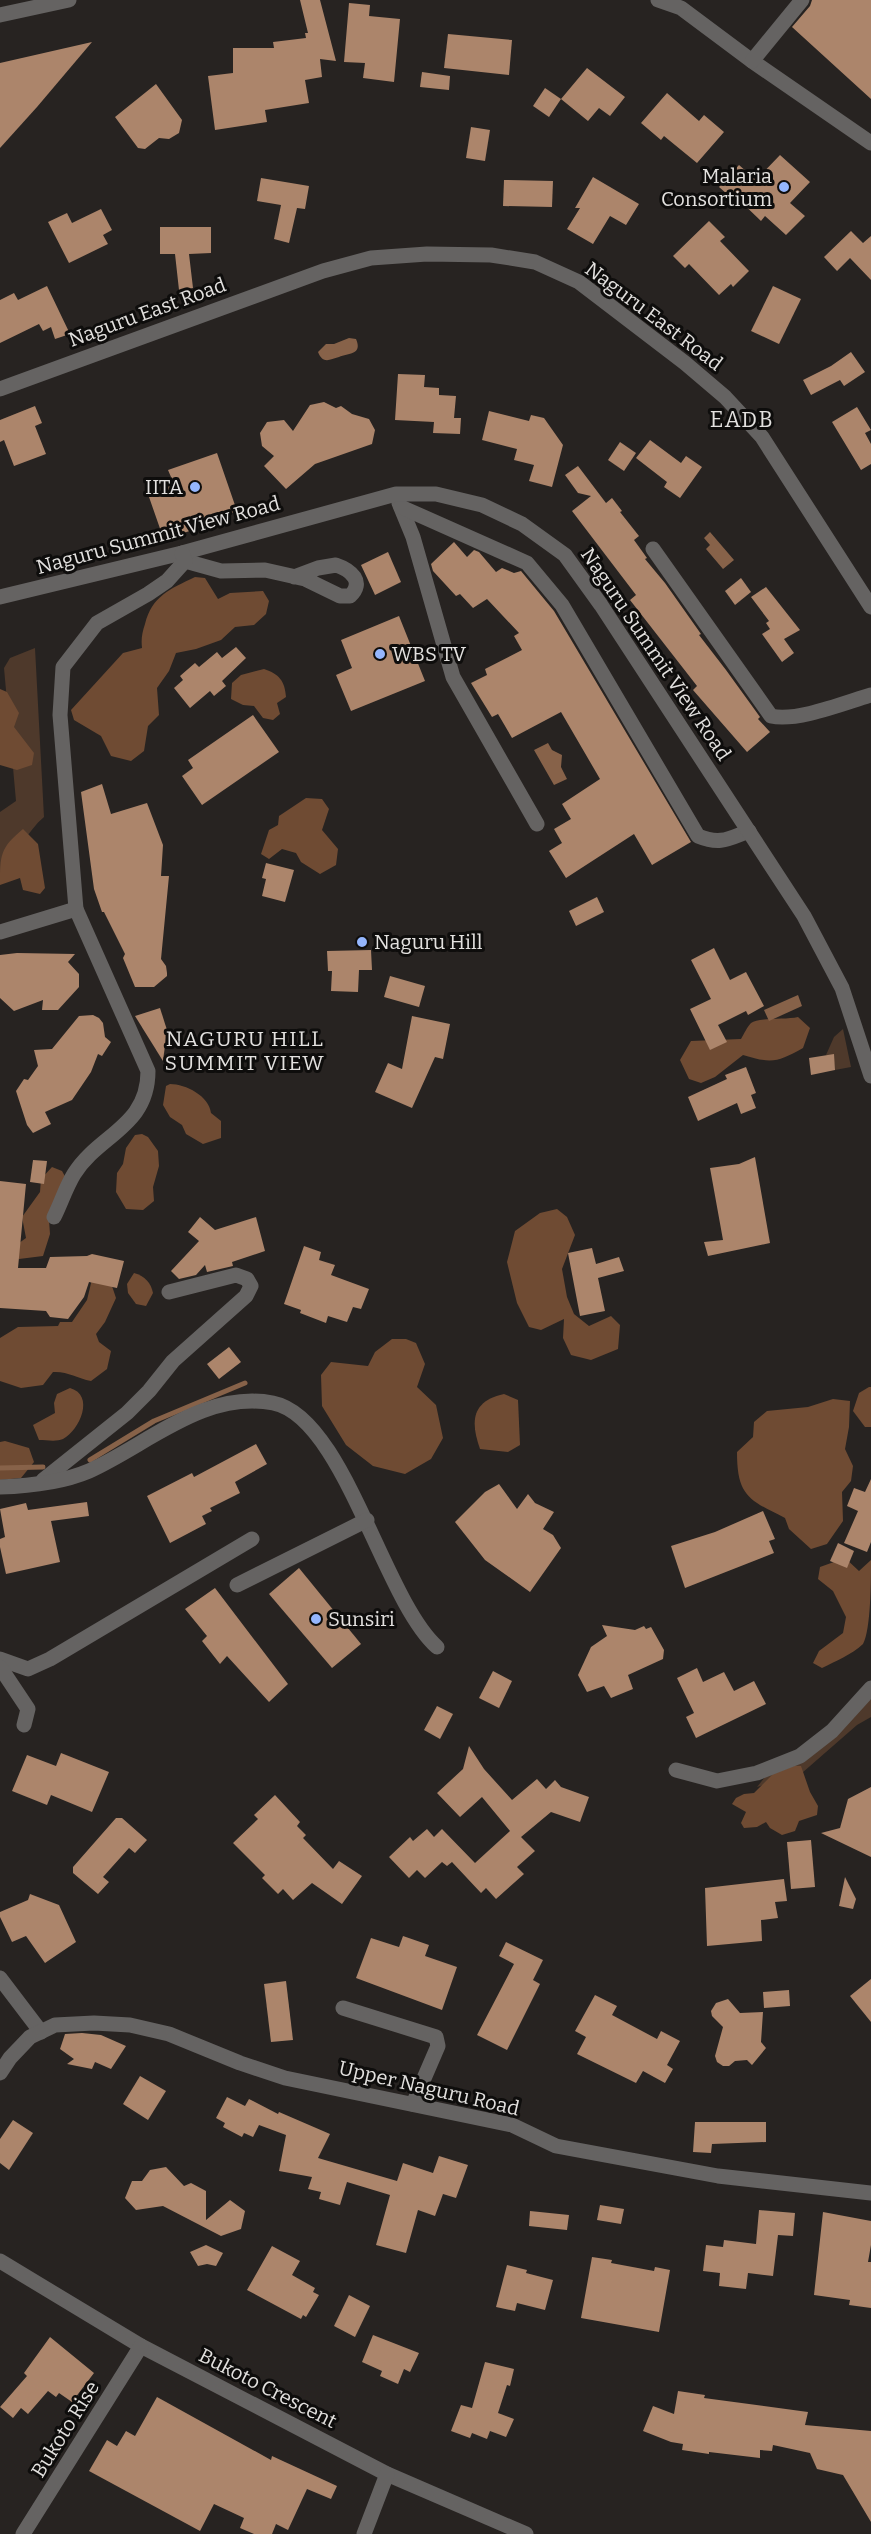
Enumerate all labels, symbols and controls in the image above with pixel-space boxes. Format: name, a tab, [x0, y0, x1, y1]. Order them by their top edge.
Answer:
place label: Malaria Consortium	[661, 164, 772, 211]
marker: Malaria Consortium	[777, 180, 791, 194]
street label: Naguru East Road	[580, 256, 728, 376]
street label: Naguru East Road	[65, 272, 229, 352]
district label: EADB	[710, 406, 774, 433]
place label: IITA	[145, 475, 184, 499]
marker: IITA	[188, 480, 202, 494]
street label: Naguru Summit View Road	[34, 491, 283, 579]
street label: Naguru Summit View Road	[576, 543, 736, 765]
place label: WBS TV	[392, 642, 466, 666]
marker: WBS TV	[373, 647, 387, 661]
place label: Naguru Hill	[374, 930, 483, 954]
marker: Naguru Hill	[355, 935, 369, 949]
district label: NAGURU HILL SUMMIT VIEW	[165, 1026, 325, 1076]
place label: Sunsiri	[328, 1607, 395, 1631]
marker: Sunsiri	[309, 1612, 323, 1626]
street label: Upper Naguru Road	[336, 2056, 522, 2121]
street label: Bukoto Crescent	[195, 2343, 341, 2433]
street label: Bukoto Rise	[26, 2376, 104, 2482]

